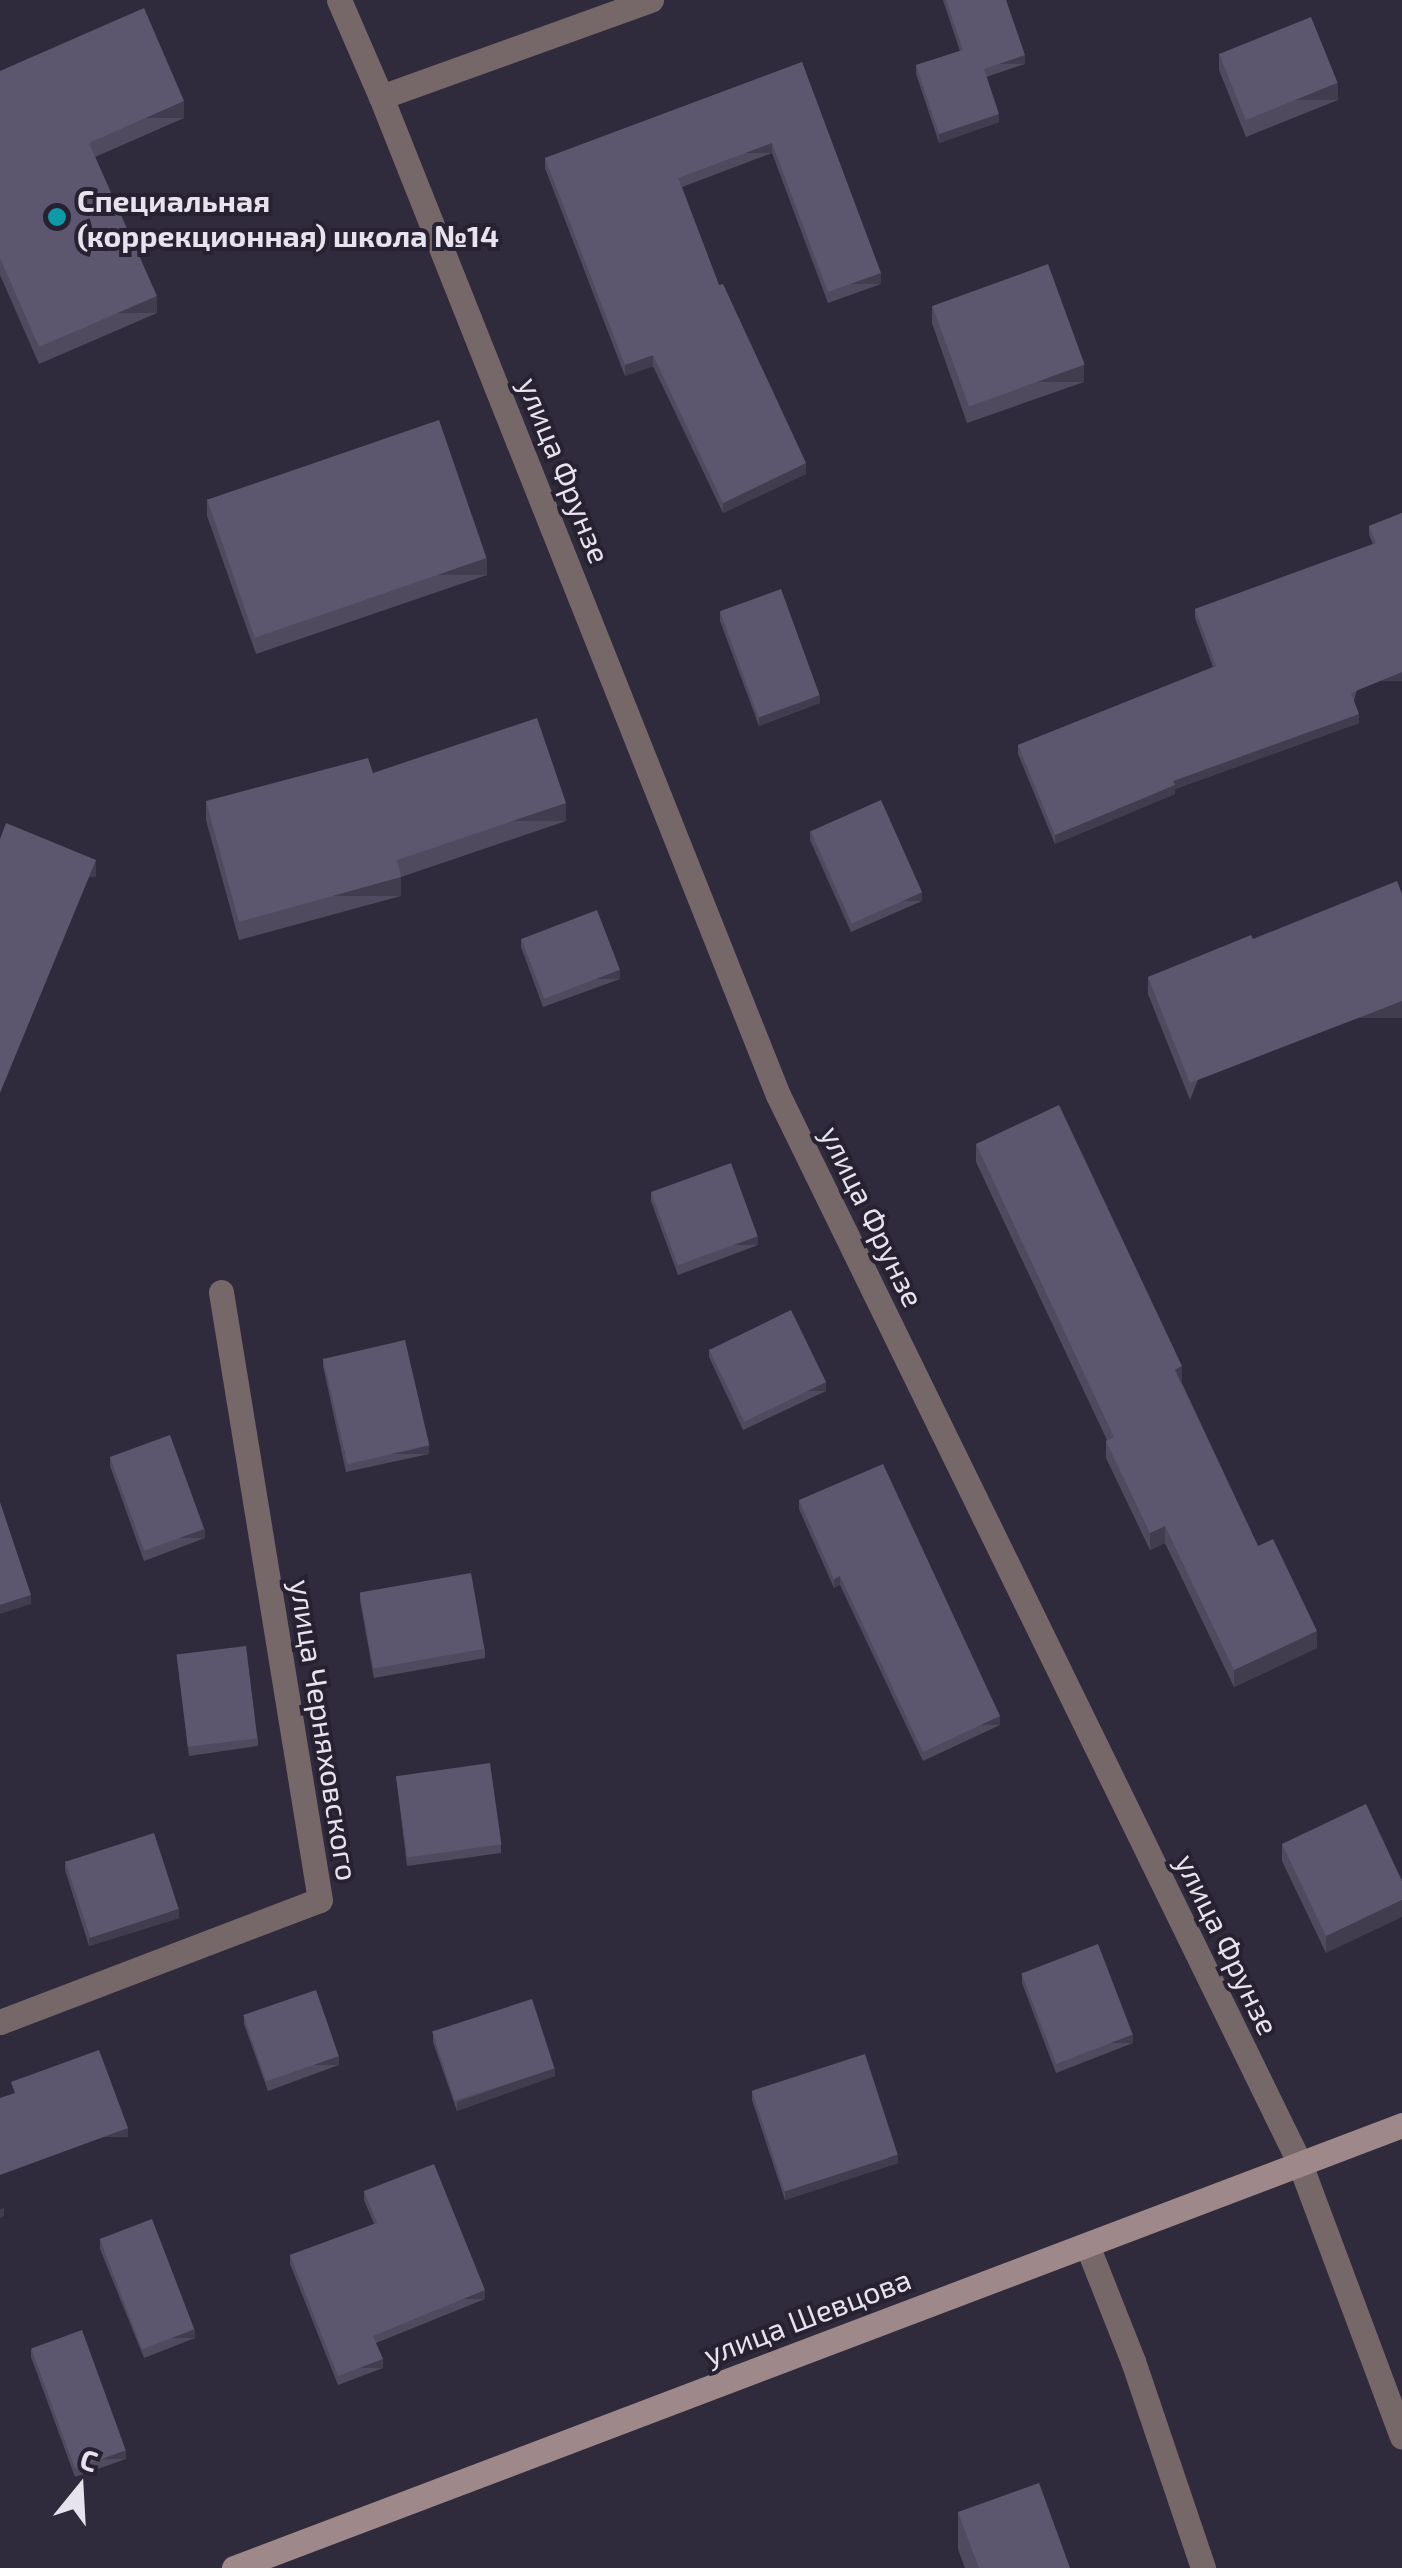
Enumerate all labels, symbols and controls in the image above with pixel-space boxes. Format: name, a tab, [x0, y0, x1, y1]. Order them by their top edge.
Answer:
place label: Специальная (коррекционная) школа №14	[77, 182, 499, 252]
marker: Специальная (коррекционная) школа №14	[46, 206, 68, 228]
street label: улица Фрунзе	[511, 372, 619, 568]
street label: улица Фрунзе	[814, 1120, 932, 1312]
street label: улица Черняховского	[283, 1577, 367, 1883]
street label: улица Фрунзе	[1169, 1848, 1287, 2040]
street label: улица Шевцова	[698, 2260, 916, 2372]
north arrow	[30, 2438, 130, 2538]
text: С	[76, 2441, 102, 2478]

